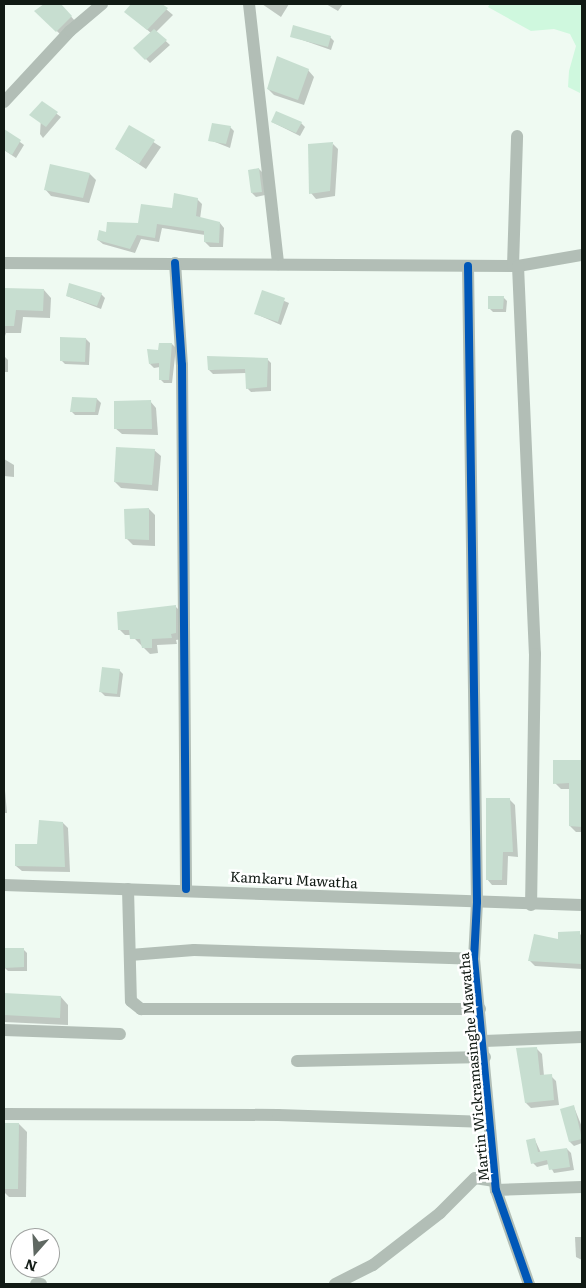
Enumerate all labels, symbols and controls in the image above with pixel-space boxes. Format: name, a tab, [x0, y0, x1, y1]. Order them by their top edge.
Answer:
street label: Kamkaru Mawatha	[230, 867, 358, 891]
street label: Martin Wickramasinghe Mawatha	[455, 952, 491, 1182]
north arrow	[10, 1228, 60, 1278]
text: N	[22, 1255, 39, 1278]

